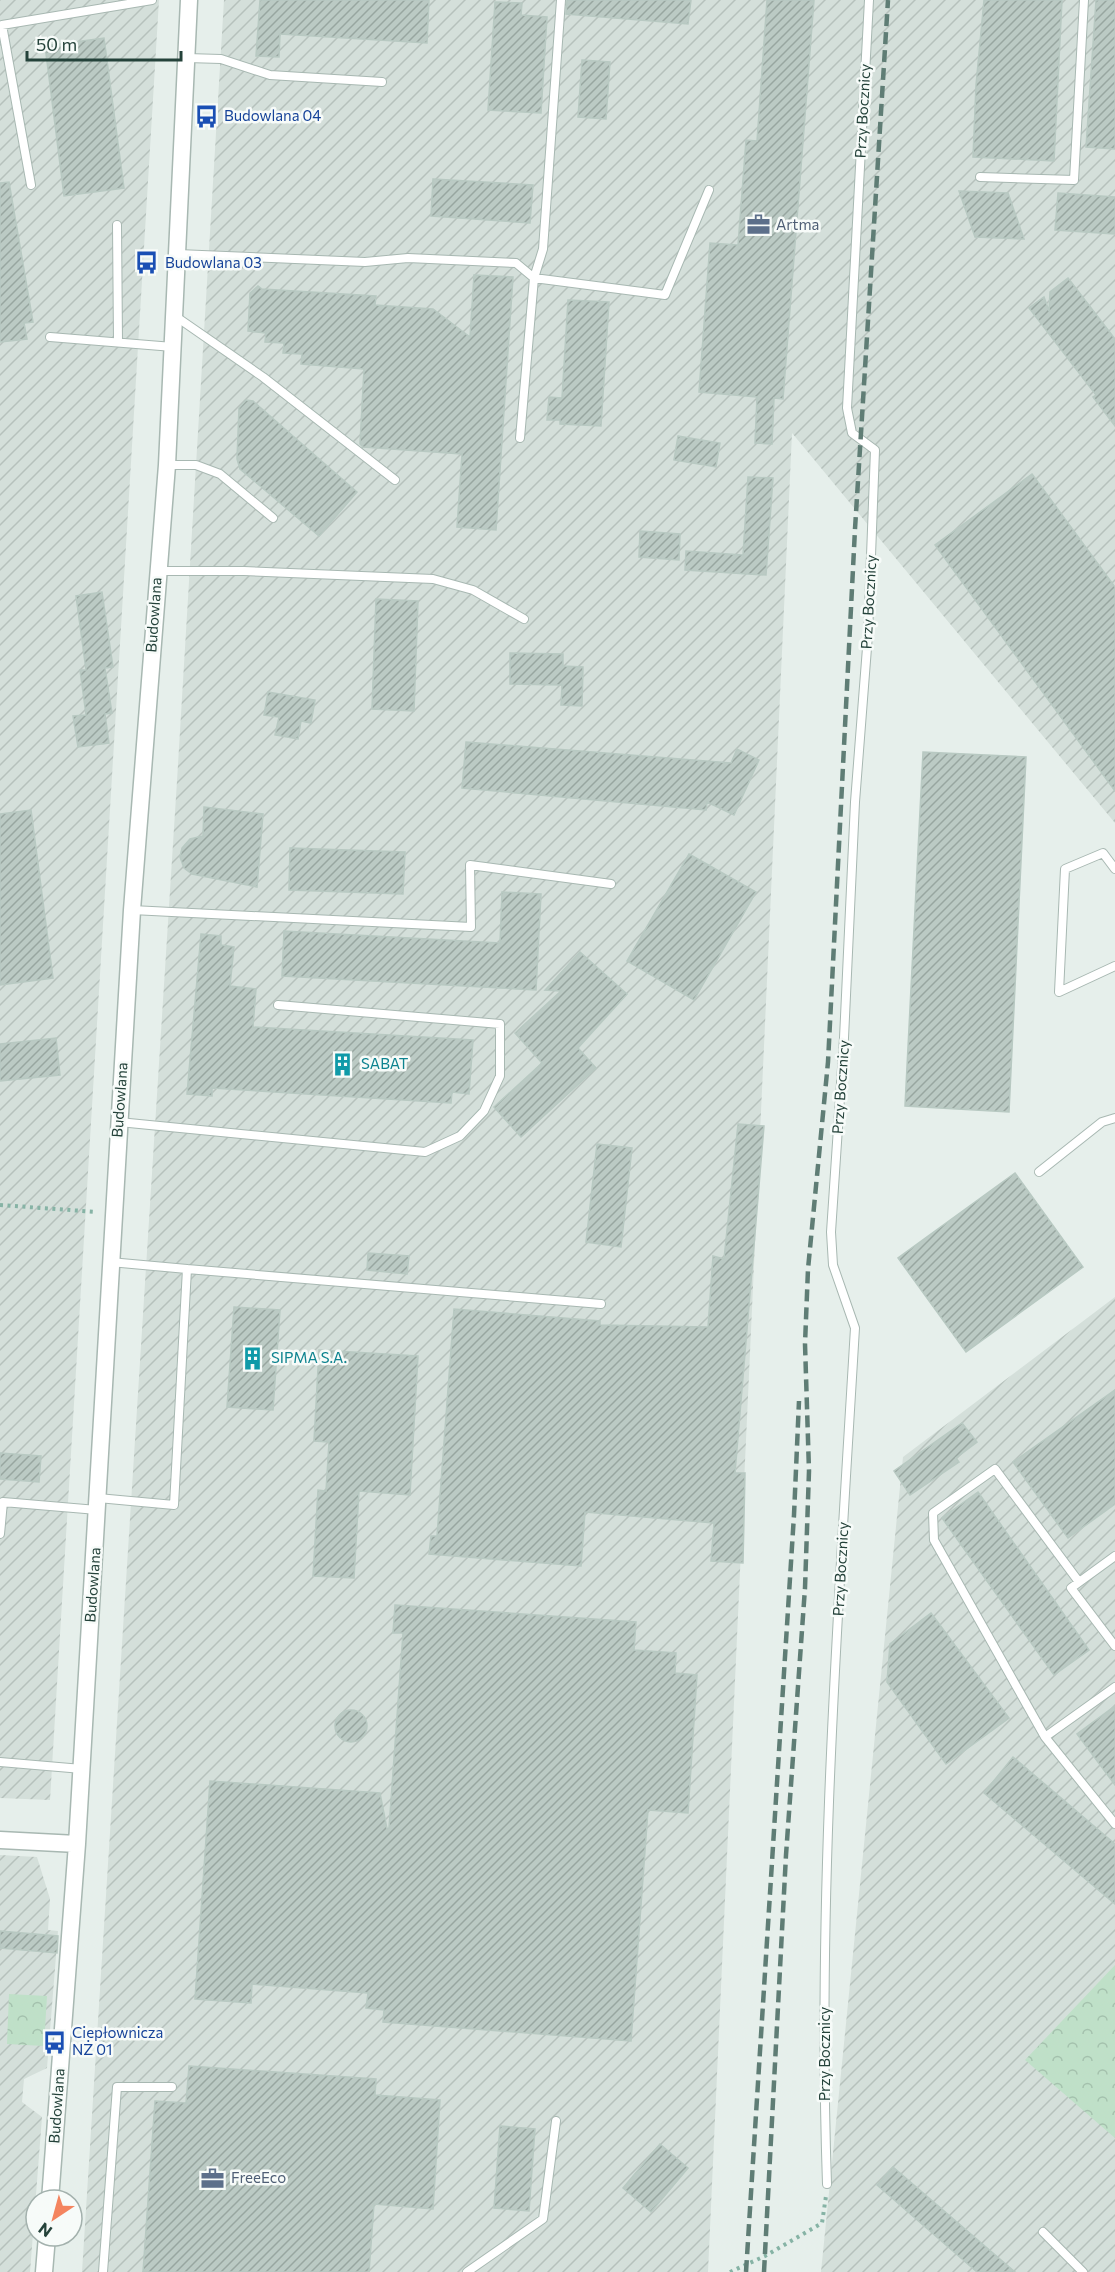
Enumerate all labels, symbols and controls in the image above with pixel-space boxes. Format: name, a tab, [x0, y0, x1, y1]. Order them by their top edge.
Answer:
scale bar	[27, 24, 182, 62]
text: 50 m	[36, 33, 77, 55]
street label: Przy Bocznicy	[851, 63, 873, 159]
bus stop icon: Budowlana 04	[193, 103, 219, 129]
place label: Budowlana 04	[224, 106, 321, 124]
office icon: Artma	[745, 212, 771, 238]
place label: Artma	[776, 215, 819, 233]
bus stop icon: Budowlana 03	[134, 250, 160, 276]
place label: Budowlana 03	[165, 253, 262, 271]
street label: Przy Bocznicy	[857, 554, 879, 650]
street label: Budowlana	[141, 577, 165, 653]
street label: Przy Bocznicy	[828, 1039, 852, 1135]
building icon: SABAT	[330, 1051, 356, 1077]
place label: SABAT	[361, 1054, 409, 1072]
street label: Budowlana	[107, 1062, 131, 1138]
building icon: SIPMA S.A.	[240, 1345, 266, 1371]
place label: SIPMA S.A.	[271, 1348, 347, 1366]
street label: Przy Bocznicy	[829, 1521, 851, 1617]
street label: Budowlana	[80, 1547, 104, 1623]
street label: Przy Bocznicy	[815, 2006, 833, 2101]
place label: Ciepłownicza NŻ 01	[72, 2023, 163, 2058]
bus stop icon: Ciepłownicza NŻ 01	[41, 2029, 67, 2055]
street label: Budowlana	[44, 2068, 68, 2144]
office icon: FreeEco	[200, 2165, 226, 2191]
place label: FreeEco	[231, 2168, 286, 2186]
north arrow	[24, 2188, 84, 2248]
text: N	[34, 2219, 55, 2242]

